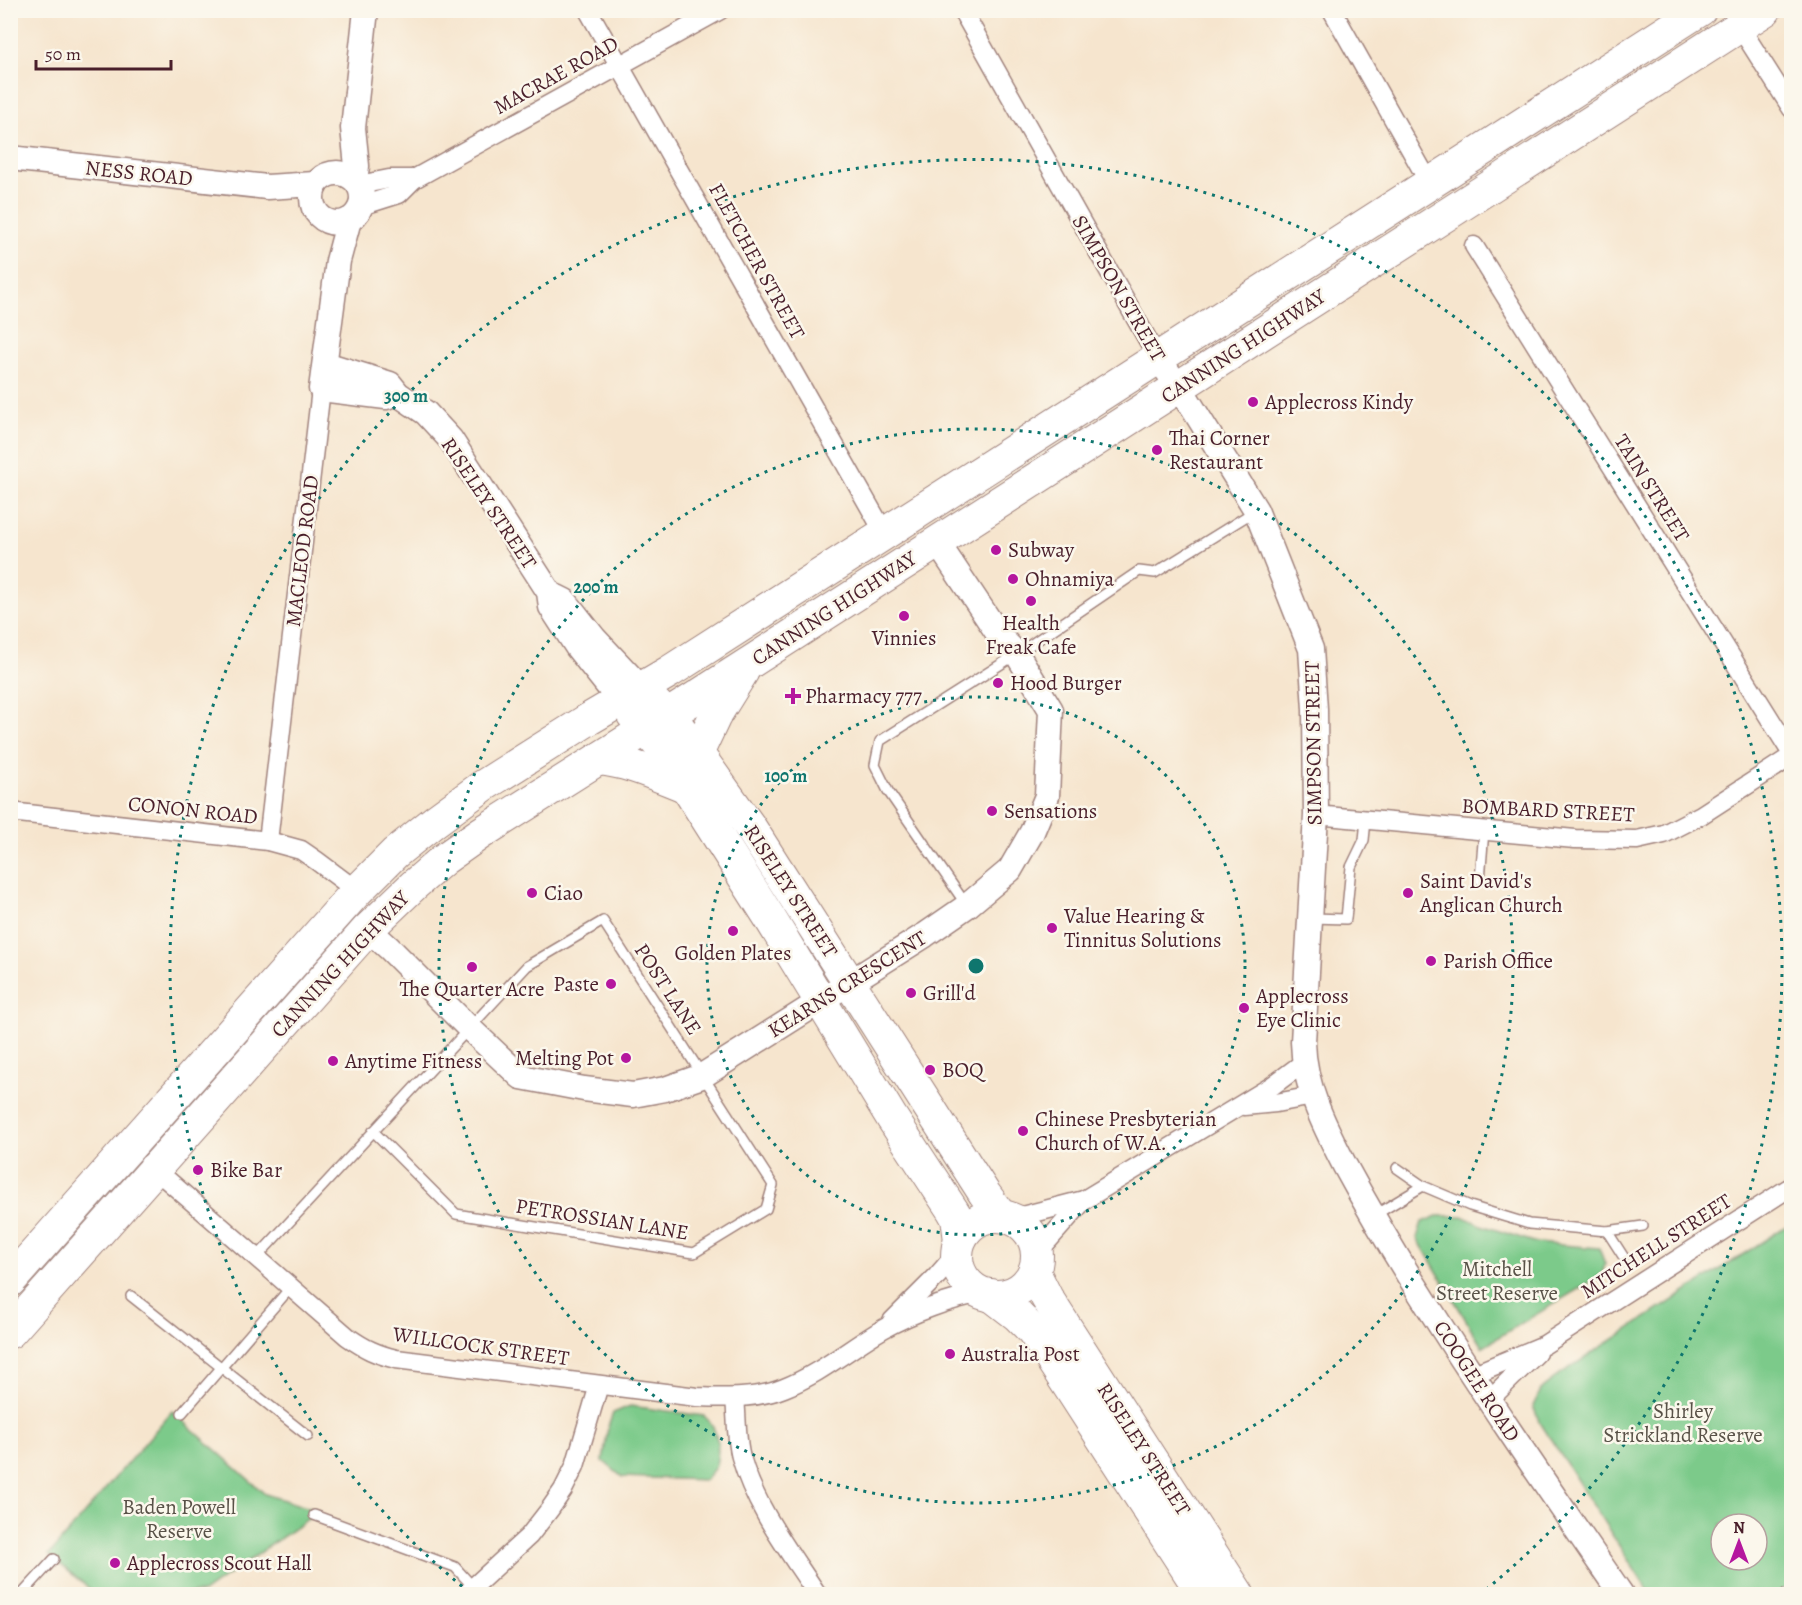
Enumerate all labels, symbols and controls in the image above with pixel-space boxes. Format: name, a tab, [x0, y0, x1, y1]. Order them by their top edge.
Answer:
street label: MACRAE ROAD	[489, 29, 623, 121]
scale bar	[36, 33, 171, 71]
text: 50 m	[45, 42, 81, 66]
street label: NESS ROAD	[84, 153, 194, 193]
street label: FLETCHER STREET	[702, 178, 812, 345]
street label: SIMPSON STREET	[1066, 210, 1173, 367]
street label: CANNING HIGHWAY	[1155, 282, 1331, 410]
text: 300 m	[384, 384, 428, 408]
place label: Applecross Kindy	[1264, 388, 1414, 416]
marker: Applecross Kindy	[1246, 395, 1260, 409]
place label: Thai Corner Restaurant	[1169, 424, 1270, 476]
street label: TAIN STREET	[1608, 429, 1696, 547]
street label: RISELEY STREET	[435, 432, 544, 575]
marker: Thai Corner Restaurant	[1150, 443, 1164, 457]
street label: MACLEOD ROAD	[279, 474, 325, 628]
place label: Subway	[1008, 536, 1075, 564]
marker: Subway	[989, 543, 1003, 557]
street label: CANNING HIGHWAY	[746, 544, 922, 672]
place label: Ohnamiya	[1025, 565, 1114, 593]
marker: Ohnamiya	[1006, 572, 1020, 586]
text: 200 m	[573, 575, 619, 599]
marker: Health Freak Cafe	[1024, 594, 1038, 608]
marker: Vinnies	[897, 609, 911, 623]
place label: Health Freak Cafe	[986, 609, 1076, 661]
place label: Vinnies	[871, 624, 936, 652]
street label: SIMPSON STREET	[1298, 660, 1328, 826]
place label: Hood Burger	[1010, 669, 1122, 697]
marker: Hood Burger	[991, 676, 1005, 690]
place label: Pharmacy 777	[805, 682, 922, 710]
marker: Pharmacy 777	[786, 689, 800, 703]
text: 100 m	[765, 764, 807, 788]
street label: CONON ROAD	[127, 789, 259, 831]
street label: BOMBARD STREET	[1461, 791, 1636, 829]
place label: Sensations	[1004, 797, 1097, 825]
marker: Sensations	[985, 804, 999, 818]
street label: RISELEY STREET	[738, 819, 845, 963]
place label: Saint David's Anglican Church	[1419, 867, 1563, 919]
place label: Ciao	[544, 879, 583, 907]
street label: CANNING HIGHWAY	[265, 884, 416, 1043]
marker: Ciao	[525, 886, 539, 900]
marker: Saint David's Anglican Church	[1401, 886, 1415, 900]
place label: Value Hearing & Tinnitus Solutions	[1063, 902, 1222, 954]
marker: Value Hearing & Tinnitus Solutions	[1045, 921, 1059, 935]
marker: Golden Plates	[726, 924, 740, 938]
street label: KEARNS CRESCENT	[762, 924, 932, 1044]
street label: POST LANE	[628, 938, 708, 1040]
place label: Golden Plates	[675, 939, 791, 967]
place label: Parish Office	[1443, 947, 1553, 975]
marker: Parish Office	[1424, 954, 1438, 968]
centre of rings	[966, 956, 986, 976]
marker: The Quarter Acre	[465, 960, 479, 974]
place label: Paste	[553, 970, 599, 998]
place label: The Quarter Acre	[400, 975, 544, 1003]
marker: Paste	[604, 977, 618, 991]
place label: Grill'd	[923, 979, 976, 1007]
place label: Applecross Eye Clinic	[1255, 982, 1349, 1034]
marker: Grill'd	[904, 986, 918, 1000]
marker: Applecross Eye Clinic	[1237, 1001, 1251, 1015]
place label: Melting Pot	[515, 1044, 614, 1072]
place label: Anytime Fitness	[344, 1047, 482, 1075]
marker: Melting Pot	[619, 1051, 633, 1065]
marker: Anytime Fitness	[326, 1054, 340, 1068]
place label: BOQ	[942, 1056, 986, 1084]
marker: BOQ	[923, 1063, 937, 1077]
place label: Chinese Presbyterian Church of W.A.	[1035, 1105, 1217, 1157]
marker: Chinese Presbyterian Church of W.A.	[1016, 1124, 1030, 1138]
place label: Bike Bar	[210, 1156, 282, 1184]
marker: Bike Bar	[191, 1163, 205, 1177]
street label: MITCHELL STREET	[1575, 1187, 1737, 1305]
street label: PETROSSIAN LANE	[514, 1192, 690, 1246]
park label: Mitchell Street Reserve	[1436, 1255, 1558, 1307]
street label: COOGEE ROAD	[1427, 1315, 1527, 1447]
street label: WILLCOCK STREET	[390, 1320, 571, 1372]
place label: Australia Post	[961, 1340, 1080, 1368]
marker: Australia Post	[943, 1347, 957, 1361]
street label: RISELEY STREET	[1091, 1377, 1198, 1521]
park label: Shirley Strickland Reserve	[1603, 1397, 1763, 1449]
park label: Baden Powell Reserve	[122, 1493, 236, 1545]
north arrow	[1709, 1512, 1769, 1572]
text: N	[1733, 1517, 1745, 1539]
place label: Applecross Scout Hall	[126, 1549, 311, 1577]
marker: Applecross Scout Hall	[108, 1556, 122, 1570]

